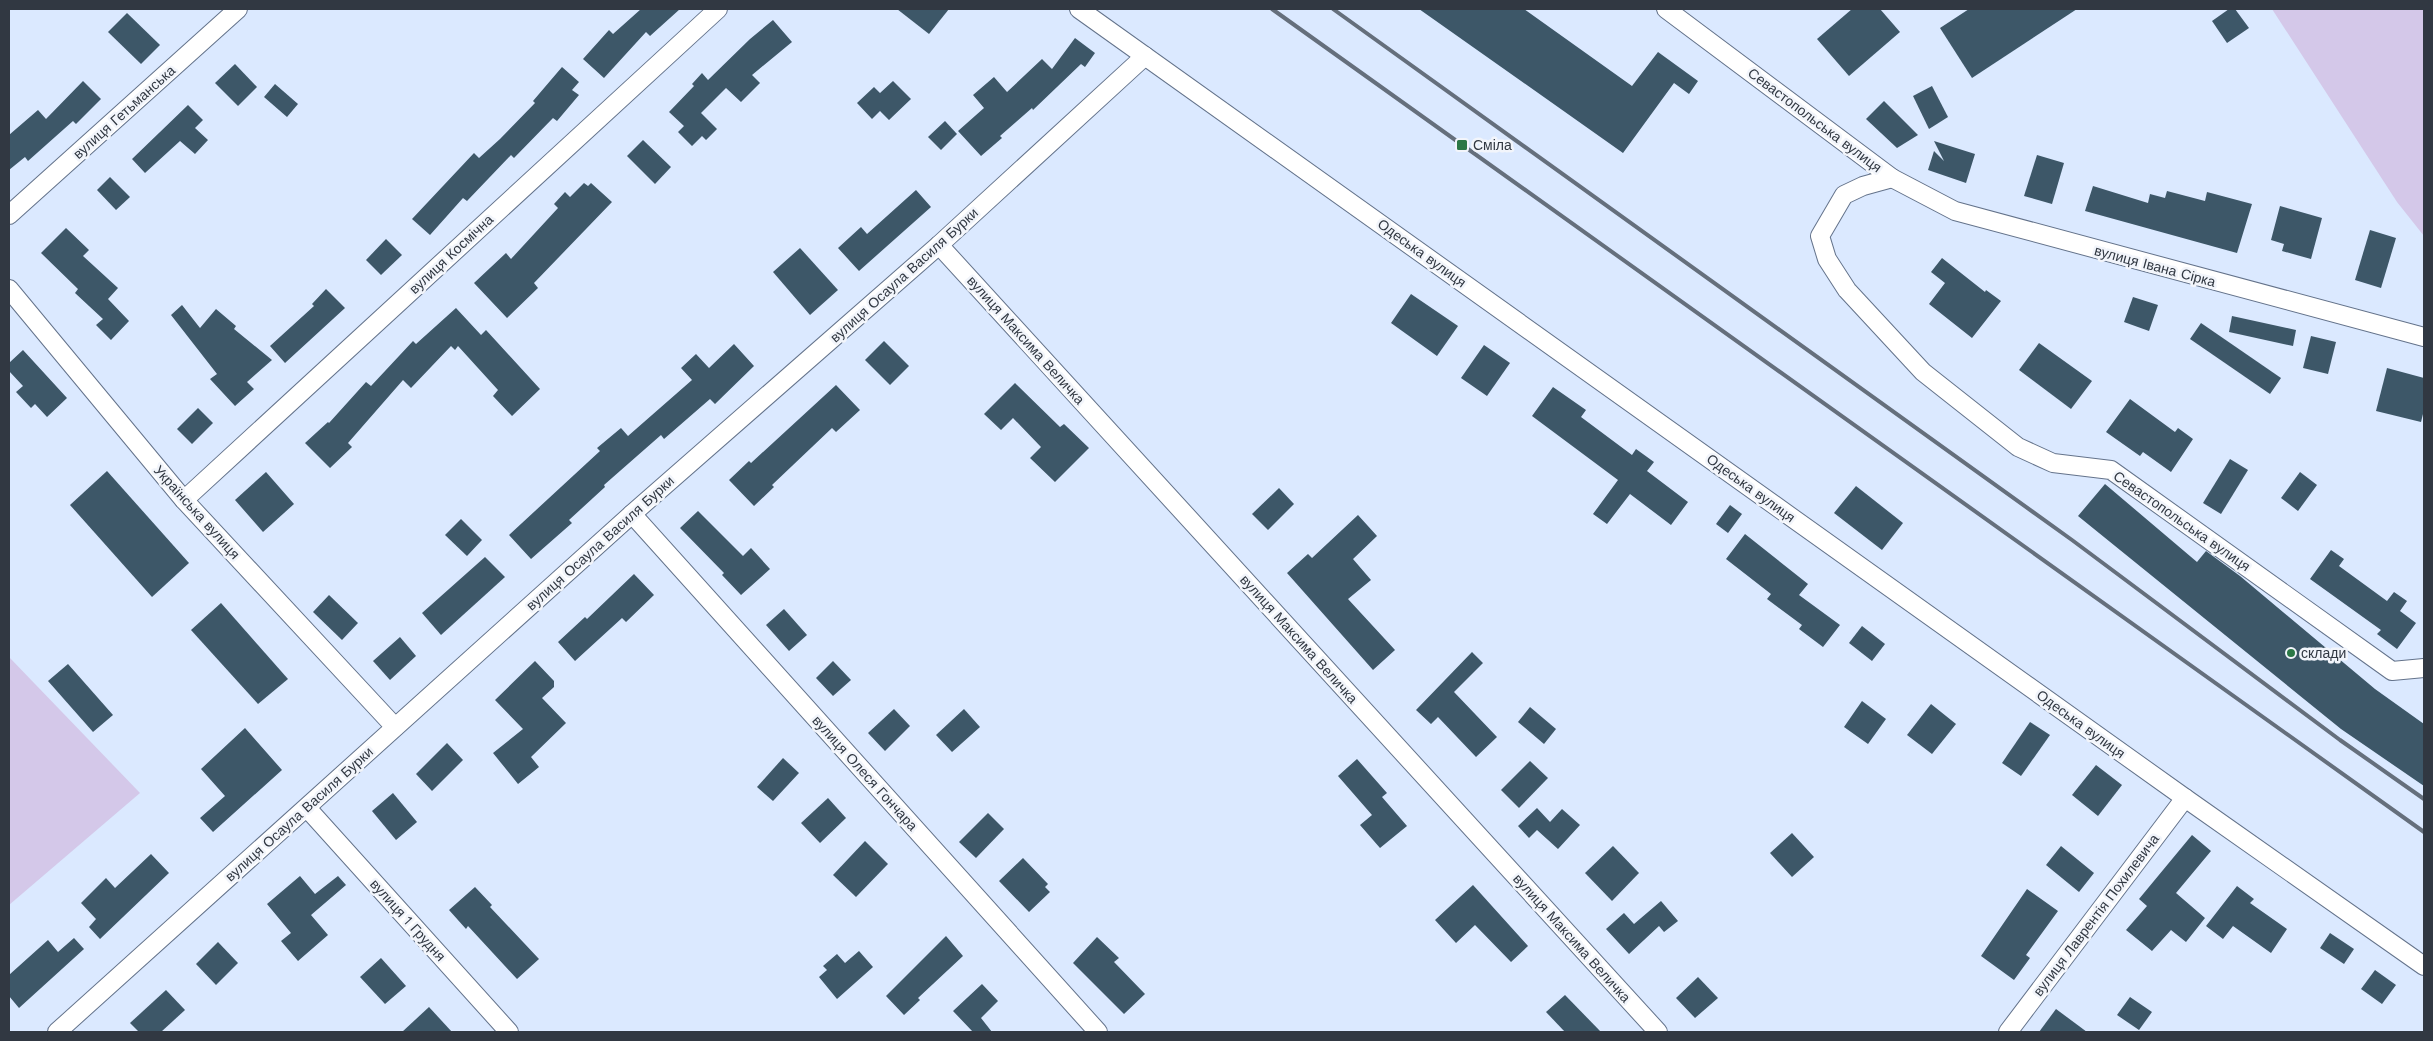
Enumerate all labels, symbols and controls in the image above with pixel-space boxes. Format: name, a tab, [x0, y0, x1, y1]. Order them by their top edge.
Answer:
street label: вулиця Гетьманська	[70, 62, 178, 162]
street label: Севастопольська вулиця	[1745, 64, 1885, 176]
place label: Сміла	[1473, 137, 1512, 153]
marker: Сміла	[1455, 138, 1469, 152]
street label: вулиця Осаула Василя Бурки	[827, 204, 981, 346]
street label: вулиця Космічна	[406, 211, 496, 297]
street label: Одеська вулиця	[1375, 216, 1469, 290]
street label: вулиця Івана Сірка	[2093, 242, 2217, 290]
street label: вулиця Максима Величка	[964, 273, 1088, 408]
street label: Одеська вулиця	[1704, 451, 1798, 525]
street label: Українська вулиця	[151, 462, 243, 562]
street label: Севастопольська вулиця	[2111, 468, 2253, 574]
street label: вулиця Осаула Василя Бурки	[523, 472, 677, 614]
street label: вулиця Максима Величка	[1237, 572, 1361, 707]
place label: склади	[2301, 645, 2346, 661]
marker: склади	[2285, 647, 2297, 659]
street label: Одеська вулиця	[2034, 687, 2128, 761]
street label: вулиця Олеся Гончара	[809, 712, 921, 834]
street label: вулиця Осаула Василя Бурки	[222, 743, 376, 885]
street label: вулиця Лаврентія Похилевича	[2030, 831, 2162, 999]
street label: вулиця Максима Величка	[1510, 871, 1634, 1006]
street label: вулиця 1 Грудня	[367, 876, 449, 964]

